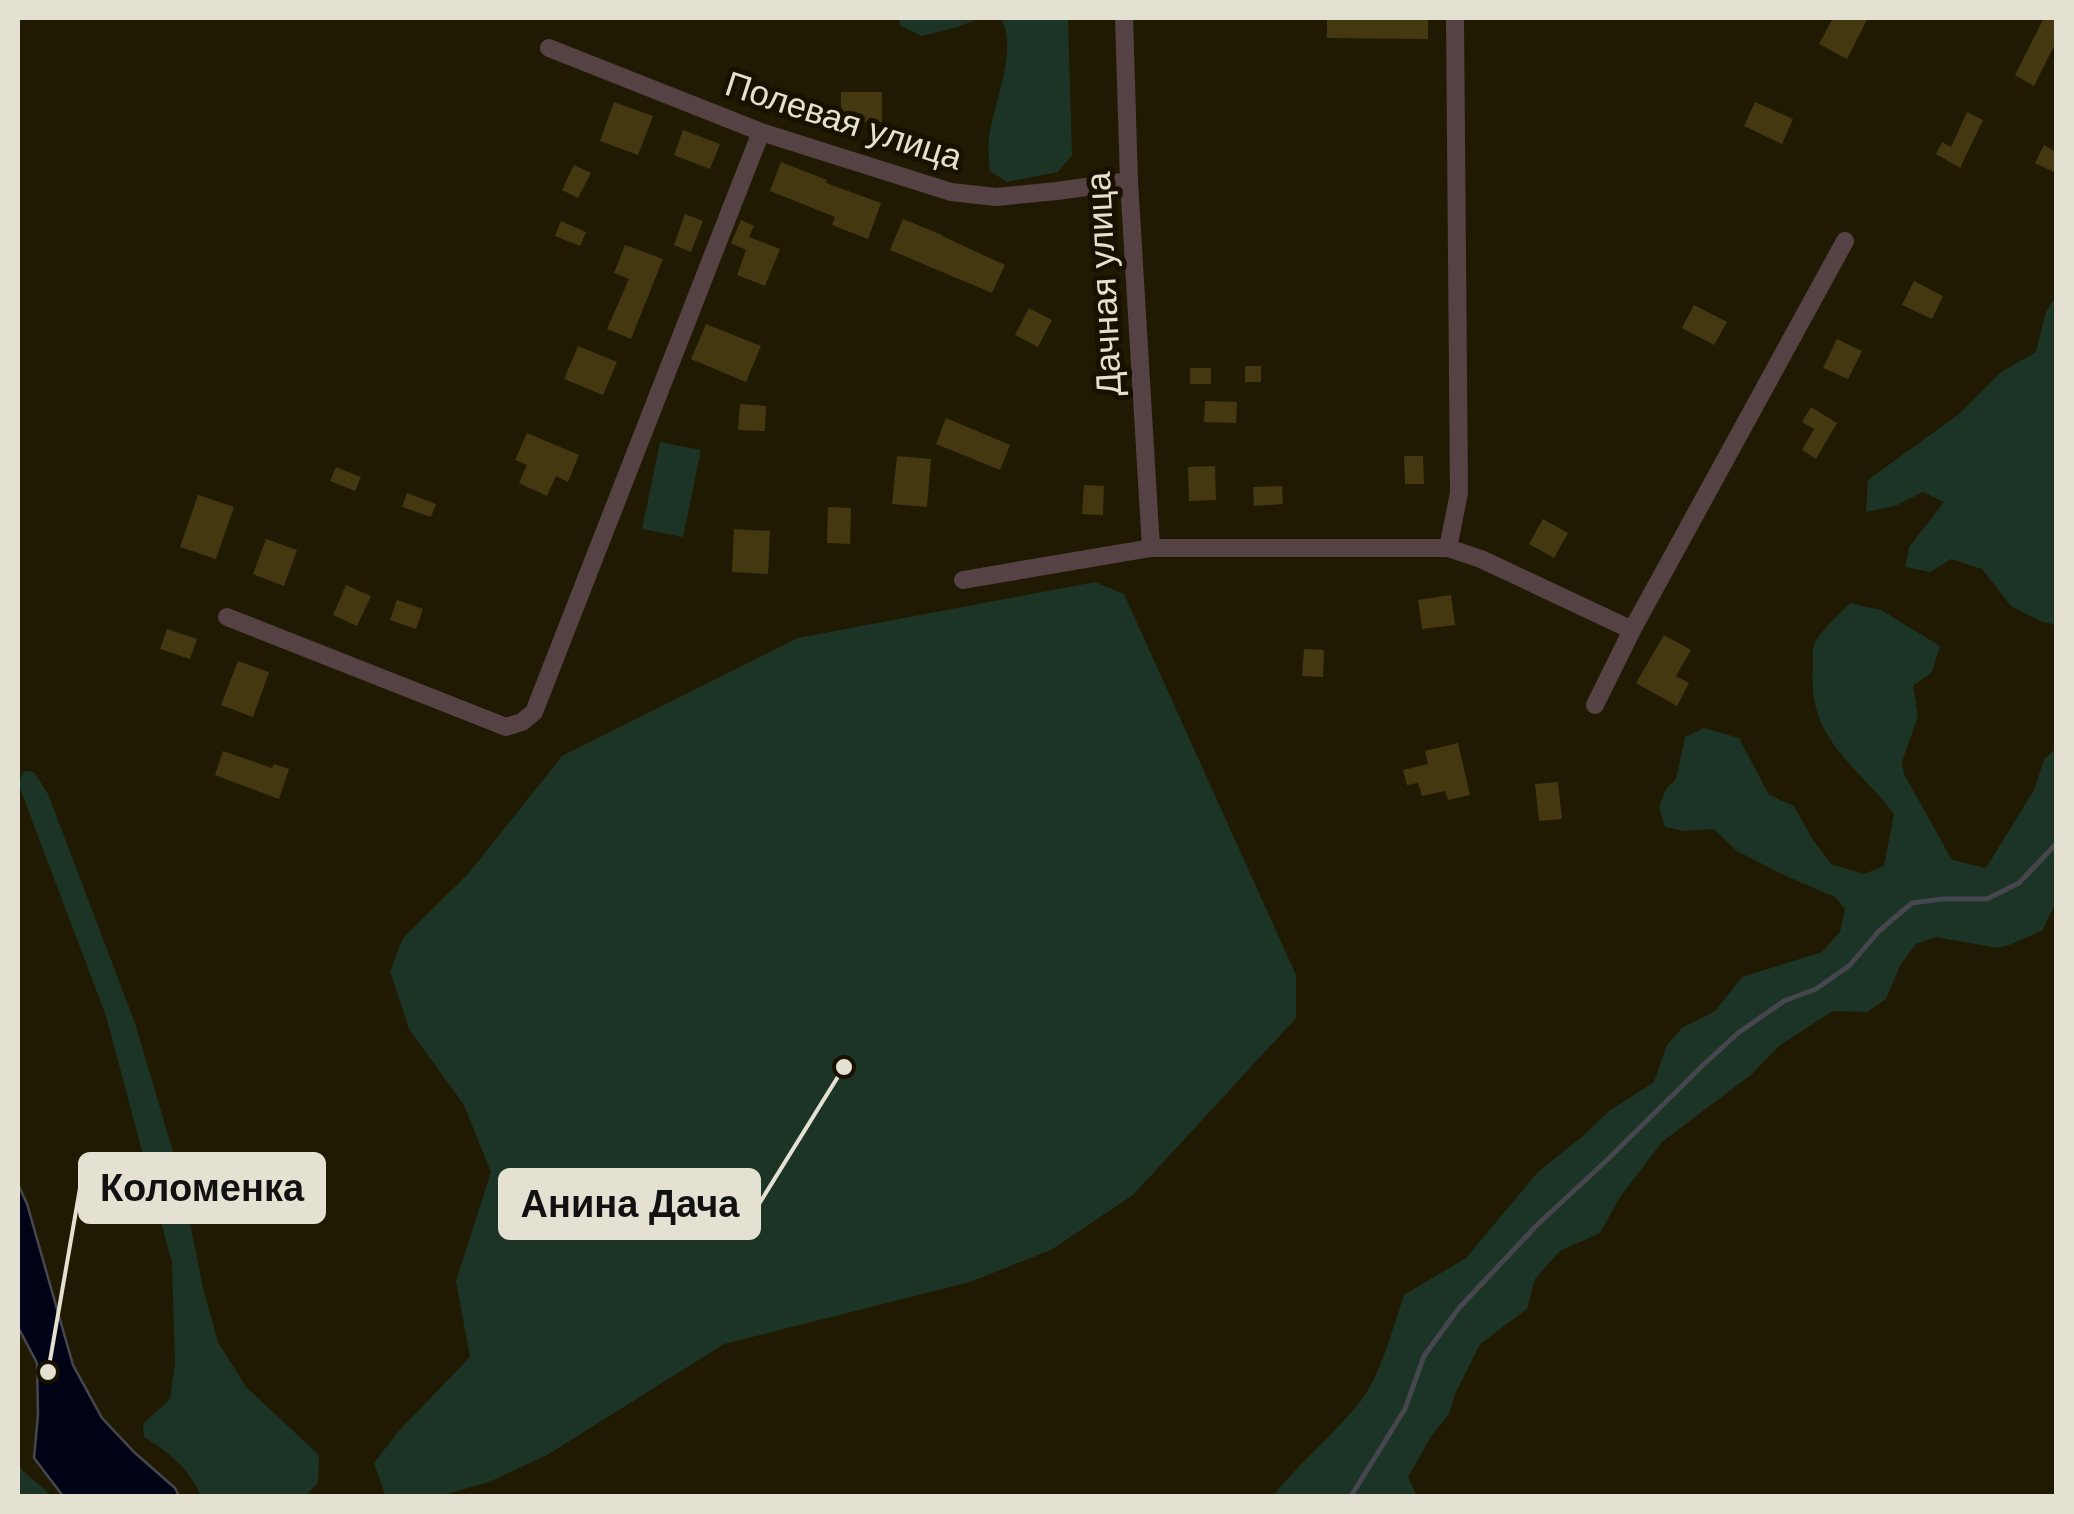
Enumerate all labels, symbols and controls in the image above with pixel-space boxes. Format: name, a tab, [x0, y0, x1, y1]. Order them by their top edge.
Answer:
street label: Полевая улица	[721, 63, 968, 177]
street label: Дачная улица	[1078, 170, 1128, 397]
callout: Коломенка	[80, 1154, 324, 1222]
text: Коломенка	[100, 1167, 305, 1209]
callout: Анина Дача	[500, 1170, 759, 1238]
text: Анина Дача	[521, 1183, 740, 1225]

